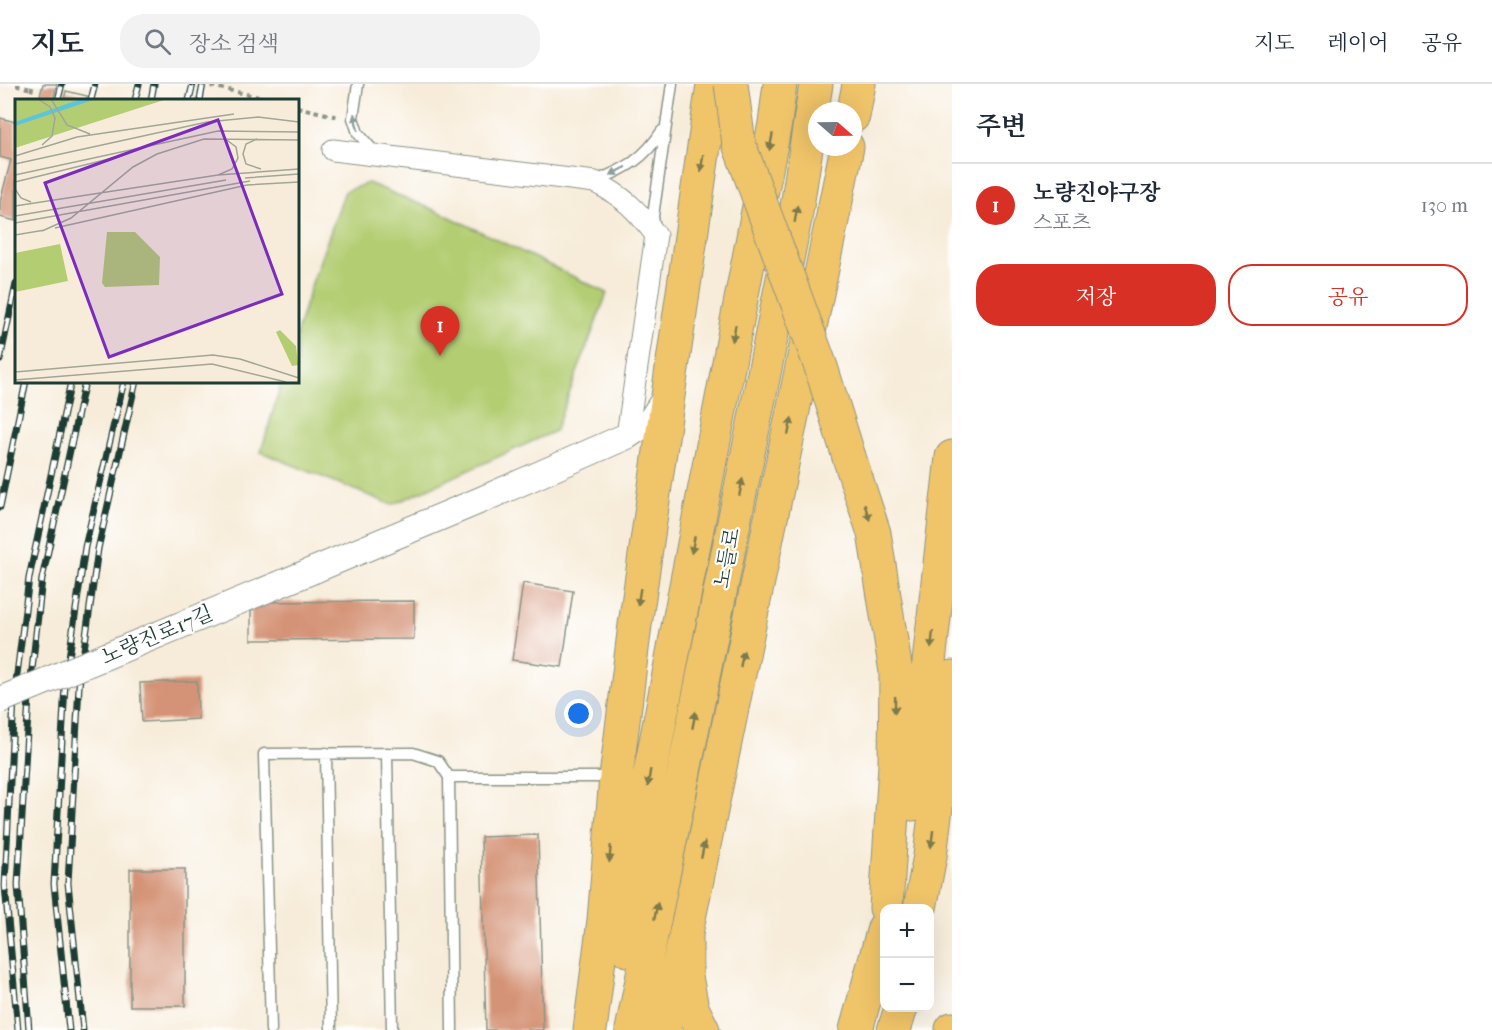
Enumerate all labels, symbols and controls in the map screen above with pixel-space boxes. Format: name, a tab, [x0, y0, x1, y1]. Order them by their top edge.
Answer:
search box	[120, 14, 540, 68]
icon: search	[141, 25, 174, 58]
text: 지도	[30, 27, 84, 60]
text: 장소 검색	[189, 31, 279, 57]
text: 지도	[1254, 31, 1295, 55]
text: 레이어	[1328, 31, 1388, 55]
text: 공유	[1421, 31, 1462, 55]
inset map	[15, 99, 298, 382]
north arrow	[808, 102, 862, 156]
text: 주변	[976, 111, 1026, 142]
one-way arrow	[350, 113, 360, 131]
one-way arrow	[766, 132, 775, 151]
one-way arrow	[697, 153, 706, 172]
one-way arrow	[609, 166, 626, 176]
text: 노량진야구장	[1033, 180, 1161, 206]
text: 1	[992, 194, 999, 217]
text: 130 m	[1421, 194, 1468, 217]
one-way arrow	[792, 204, 801, 223]
text: 스포츠	[1033, 211, 1091, 234]
button: 저장	[976, 264, 1216, 326]
button: 공유	[1228, 264, 1468, 326]
pin: 1	[420, 306, 460, 356]
one-way arrow	[729, 324, 738, 343]
one-way arrow	[785, 417, 795, 436]
one-way arrow	[737, 478, 746, 497]
one-way arrow	[863, 503, 872, 521]
street label: 노들로	[709, 526, 745, 590]
one-way arrow	[688, 536, 697, 555]
one-way arrow	[634, 588, 643, 607]
street label: 노량진로17길	[98, 601, 216, 669]
one-way arrow	[927, 631, 936, 650]
one-way arrow	[738, 649, 747, 668]
one-way arrow	[890, 695, 900, 714]
your location	[564, 699, 593, 728]
one-way arrow	[690, 710, 699, 729]
one-way arrow	[644, 769, 653, 788]
one-way arrow	[927, 829, 937, 848]
one-way arrow	[699, 840, 708, 859]
one-way arrow	[605, 844, 615, 863]
one-way arrow	[652, 901, 661, 920]
map controls	[880, 904, 934, 1012]
button: +	[880, 904, 934, 958]
button: −	[880, 958, 934, 1012]

